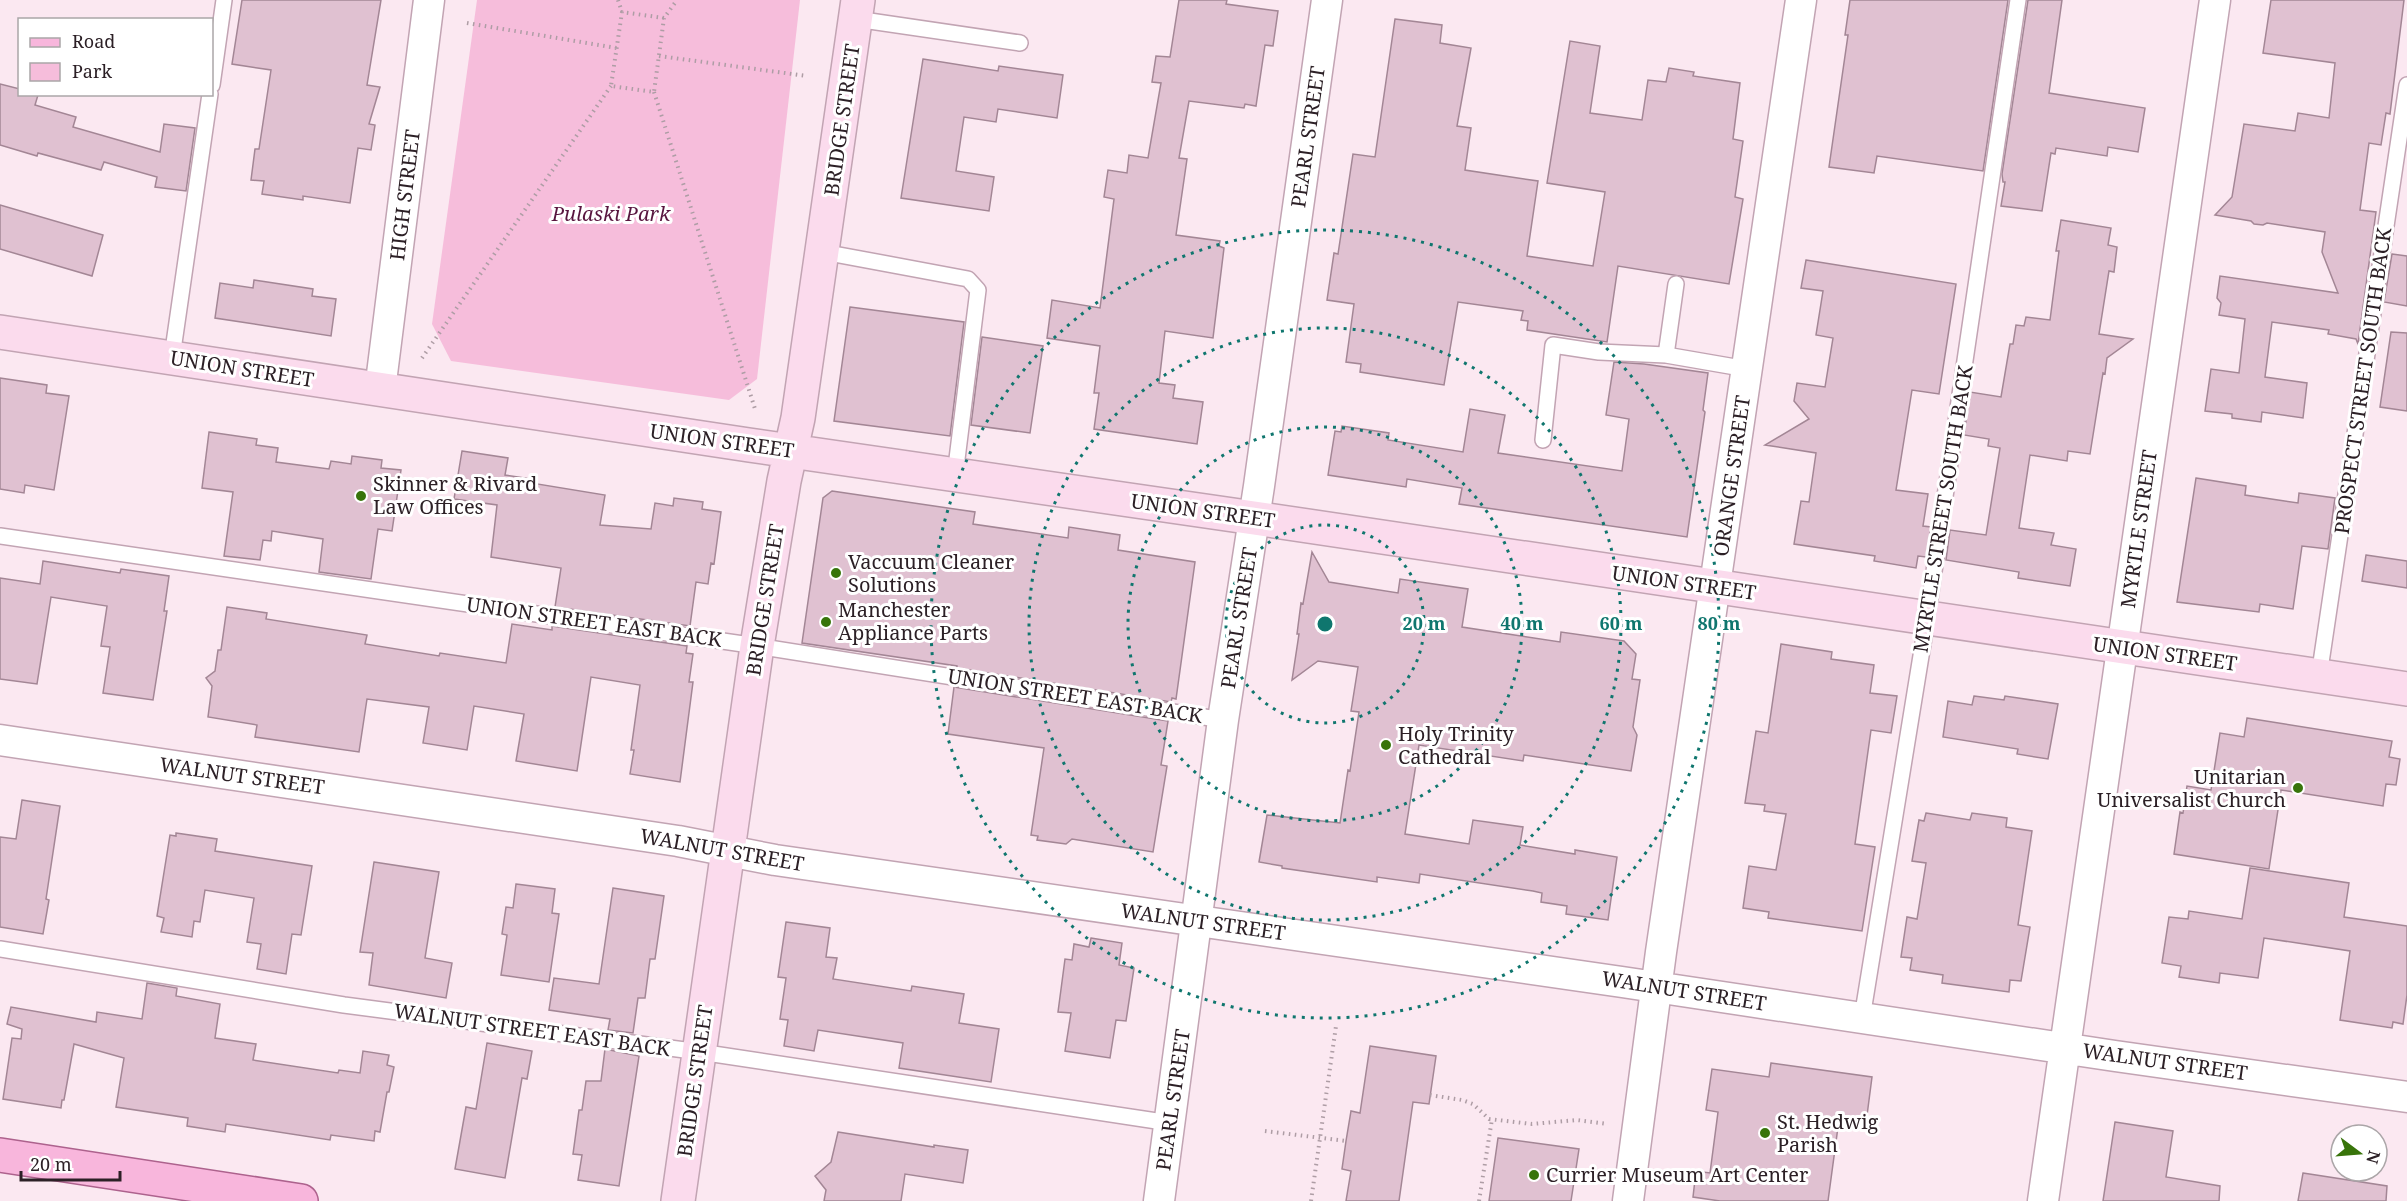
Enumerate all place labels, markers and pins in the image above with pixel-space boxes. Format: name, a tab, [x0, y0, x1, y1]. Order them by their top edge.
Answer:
place label: Skinner & Rivard Law Offices	[373, 470, 537, 520]
marker: Skinner & Rivard Law Offices	[354, 489, 368, 503]
place label: Vaccuum Cleaner Solutions	[848, 548, 1015, 598]
marker: Vaccuum Cleaner Solutions	[829, 566, 843, 580]
place label: Manchester Appliance Parts	[838, 596, 988, 646]
centre of rings	[1315, 614, 1335, 634]
marker: Manchester Appliance Parts	[819, 615, 833, 629]
place label: Holy Trinity Cathedral	[1398, 720, 1515, 770]
marker: Holy Trinity Cathedral	[1379, 738, 1393, 752]
place label: Unitarian Universalist Church	[2097, 763, 2286, 813]
marker: Unitarian Universalist Church	[2291, 781, 2305, 795]
place label: St. Hedwig Parish	[1777, 1108, 1879, 1158]
marker: St. Hedwig Parish	[1758, 1126, 1772, 1140]
place label: Currier Museum Art Center	[1546, 1161, 1809, 1188]
marker: Currier Museum Art Center	[1527, 1168, 1541, 1182]

